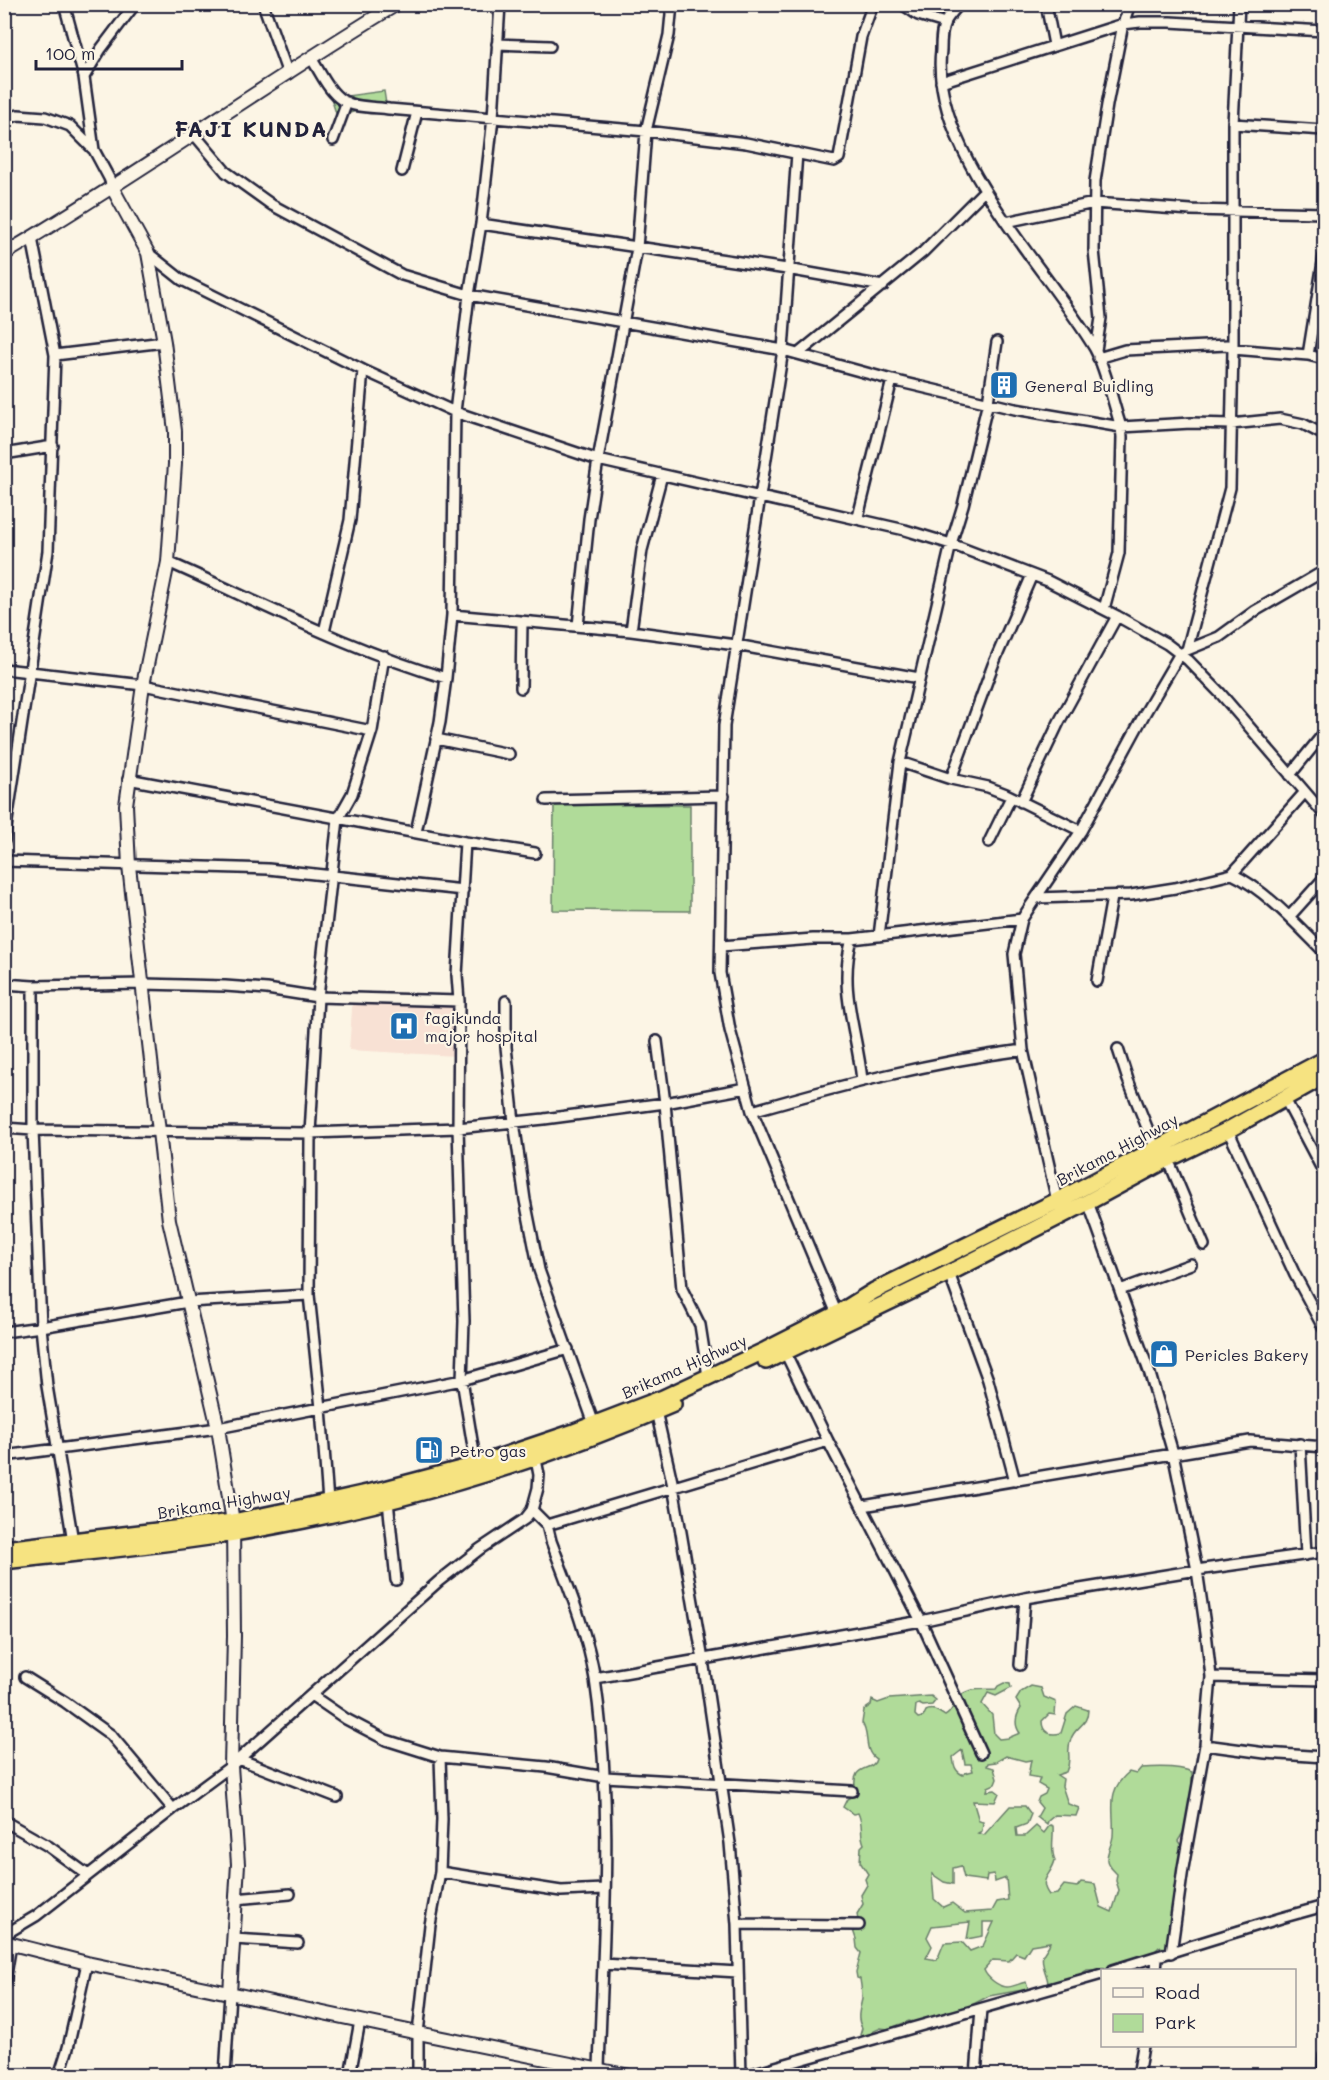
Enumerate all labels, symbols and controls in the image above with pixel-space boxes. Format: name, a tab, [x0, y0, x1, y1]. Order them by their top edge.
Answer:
scale bar	[36, 33, 182, 71]
text: 100 m	[45, 41, 95, 65]
district label: FAJI KUNDA	[174, 114, 328, 143]
building icon: General Buidling	[988, 369, 1020, 401]
place label: General Buidling	[1025, 375, 1153, 396]
place label: fagikunda major hospital	[425, 1007, 538, 1046]
hospital icon: fagikunda major hospital	[388, 1010, 420, 1042]
street label: Brikama Highway	[1053, 1108, 1181, 1190]
street label: Brikama Highway	[618, 1329, 750, 1403]
shop icon: Pericles Bakery	[1148, 1338, 1180, 1370]
place label: Pericles Bakery	[1185, 1344, 1309, 1365]
fuel station icon: Petro gas	[413, 1434, 445, 1466]
place label: Petro gas	[450, 1440, 526, 1461]
street label: Brikama Highway	[156, 1481, 292, 1523]
legend	[1101, 1969, 1296, 2047]
text: Road	[1155, 1980, 1200, 2004]
text: Park	[1155, 2010, 1196, 2034]

